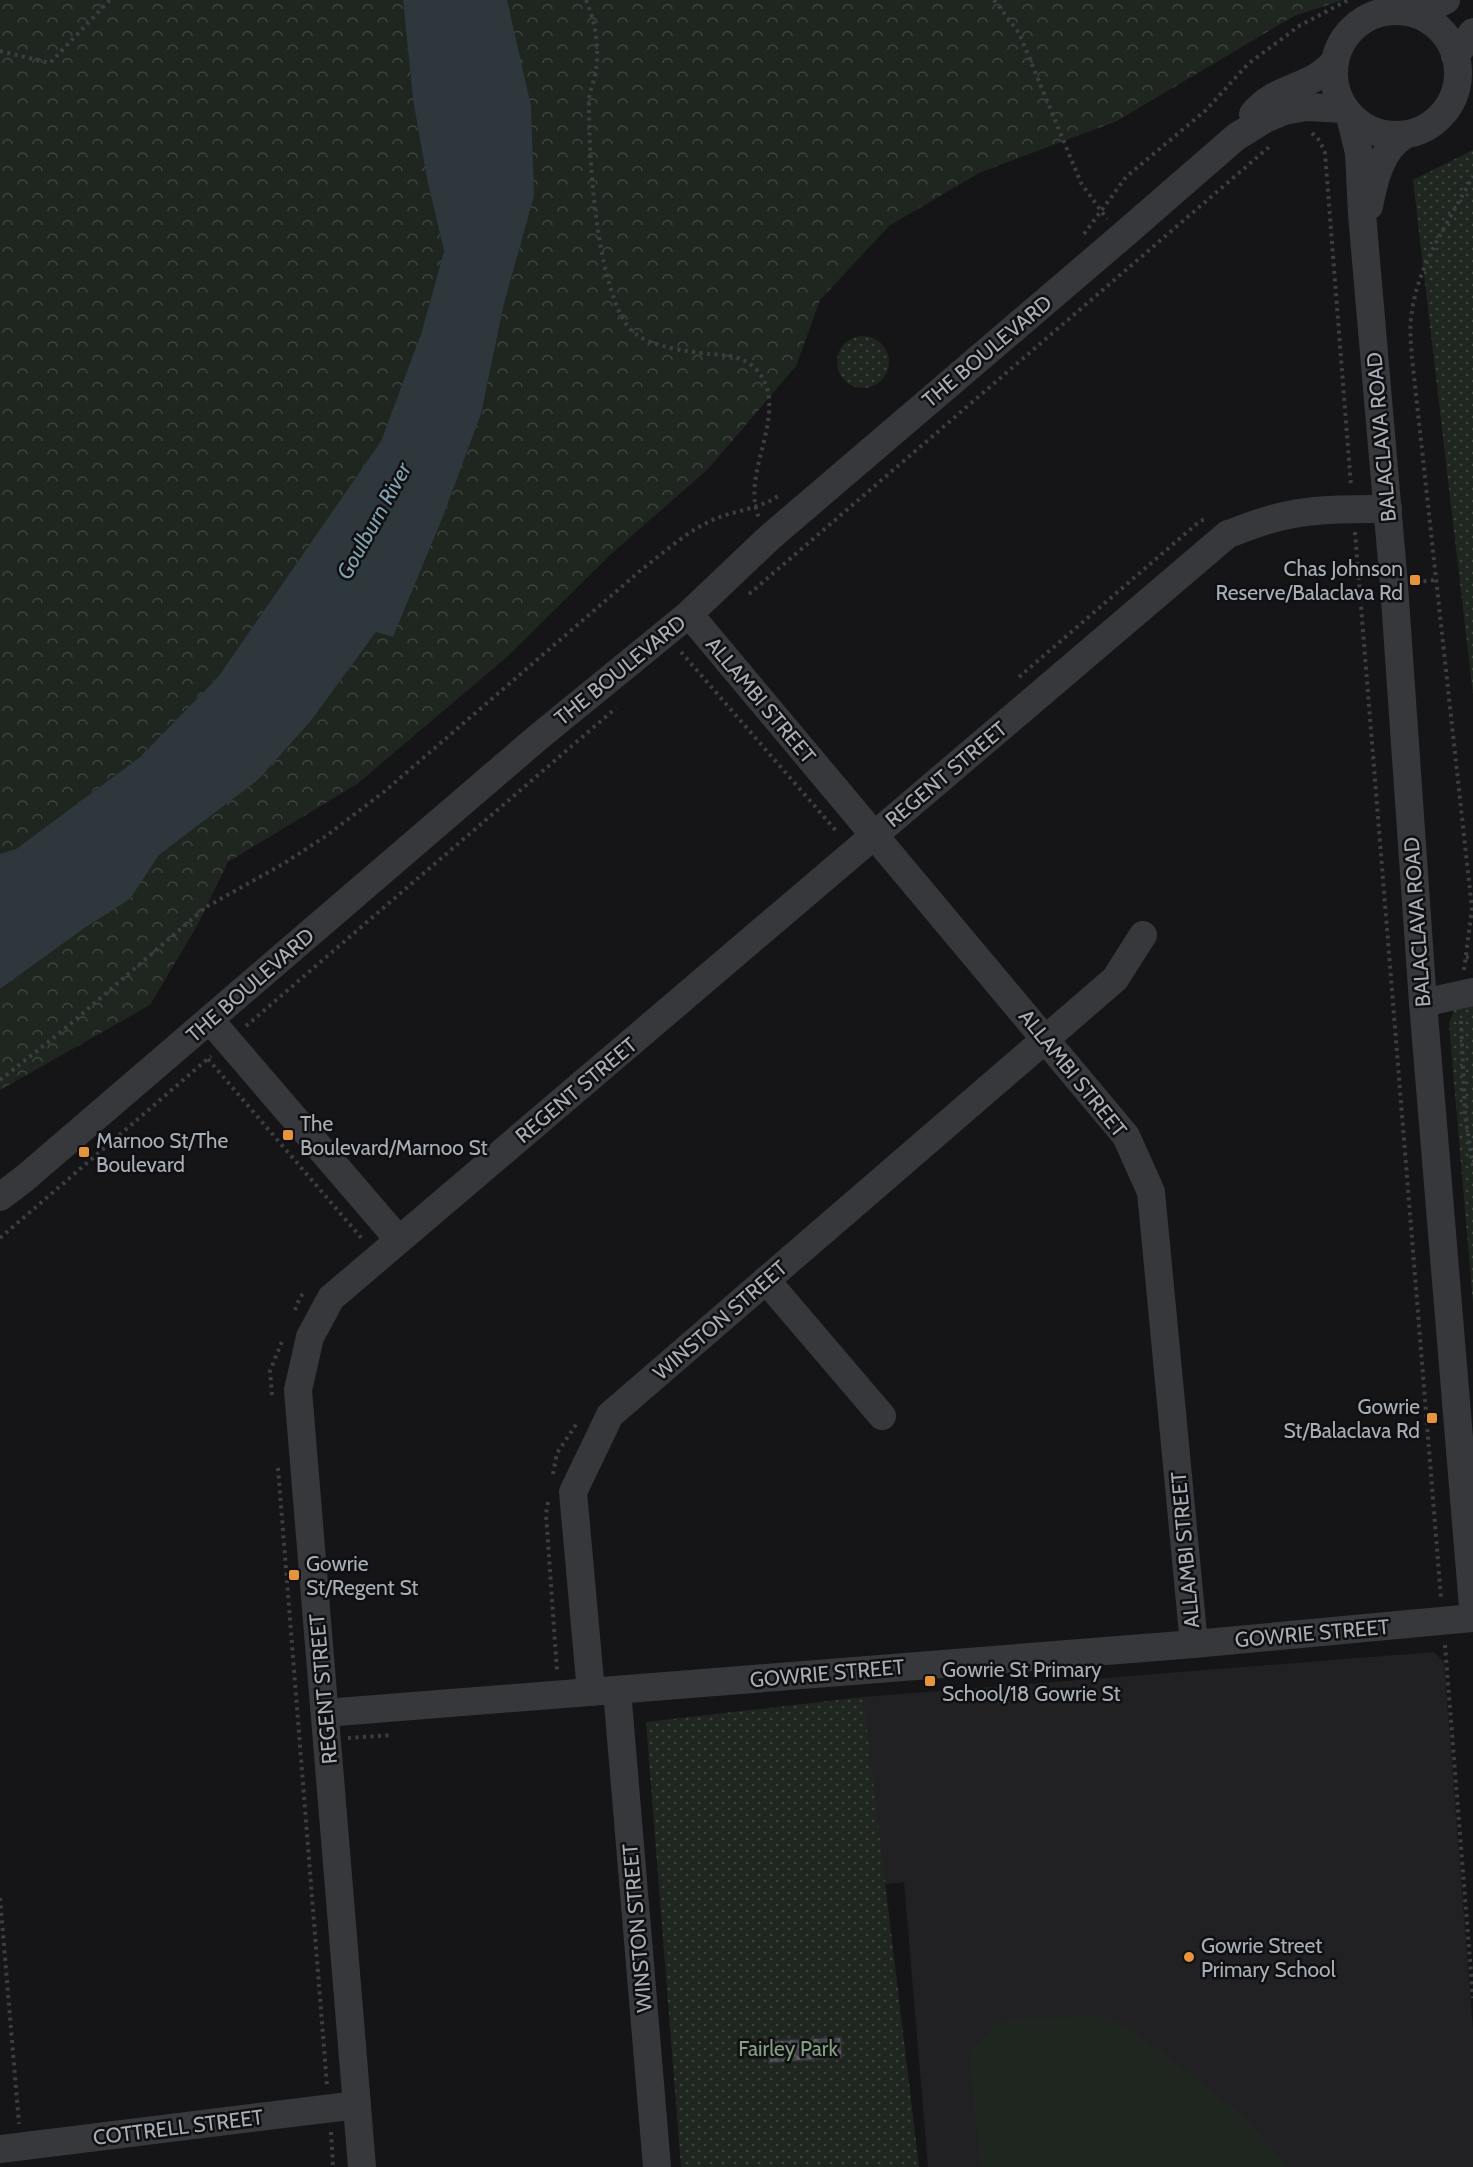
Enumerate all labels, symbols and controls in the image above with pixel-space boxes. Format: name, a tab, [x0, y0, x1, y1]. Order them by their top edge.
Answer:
street label: THE BOULEVARD	[917, 290, 1057, 412]
street label: BALACLAVA ROAD	[1361, 351, 1401, 523]
water label: Goulburn River	[331, 457, 418, 584]
place label: Chas Johnson Reserve/Balaclava Rd	[1215, 556, 1403, 605]
marker: Chas Johnson Reserve/Balaclava Rd	[1408, 573, 1422, 587]
street label: THE BOULEVARD	[550, 610, 690, 730]
street label: ALLAMBI STREET	[701, 632, 821, 768]
street label: REGENT STREET	[880, 716, 1012, 832]
street label: BALACLAVA ROAD	[1399, 836, 1435, 1008]
street label: THE BOULEVARD	[181, 923, 319, 1047]
street label: ALLAMBI STREET	[1014, 1004, 1132, 1142]
street label: REGENT STREET	[510, 1032, 642, 1148]
place label: The Boulevard/Marnoo St	[300, 1111, 488, 1160]
place label: Marnoo St/The Boulevard	[96, 1128, 228, 1177]
marker: The Boulevard/Marnoo St	[281, 1128, 295, 1142]
marker: Marnoo St/The Boulevard	[77, 1145, 91, 1159]
street label: WINSTON STREET	[648, 1255, 792, 1385]
place label: Gowrie St/Balaclava Rd	[1283, 1394, 1420, 1443]
marker: Gowrie St/Balaclava Rd	[1425, 1411, 1439, 1425]
street label: ALLAMBI STREET	[1166, 1471, 1204, 1629]
place label: Gowrie St/Regent St	[306, 1551, 418, 1600]
marker: Gowrie St/Regent St	[287, 1568, 301, 1582]
street label: REGENT STREET	[304, 1613, 342, 1765]
street label: GOWRIE STREET	[1234, 1614, 1390, 1652]
street label: GOWRIE STREET	[749, 1654, 905, 1692]
place label: Gowrie St Primary School/18 Gowrie St	[942, 1657, 1121, 1706]
marker: Gowrie St Primary School/18 Gowrie St	[923, 1674, 937, 1688]
street label: WINSTON STREET	[617, 1843, 657, 2013]
place label: Gowrie Street Primary School	[1201, 1933, 1336, 1982]
marker: Gowrie Street Primary School	[1182, 1950, 1196, 1964]
park label: Fairley Park	[738, 2036, 838, 2061]
street label: COTTRELL STREET	[91, 2104, 265, 2150]

